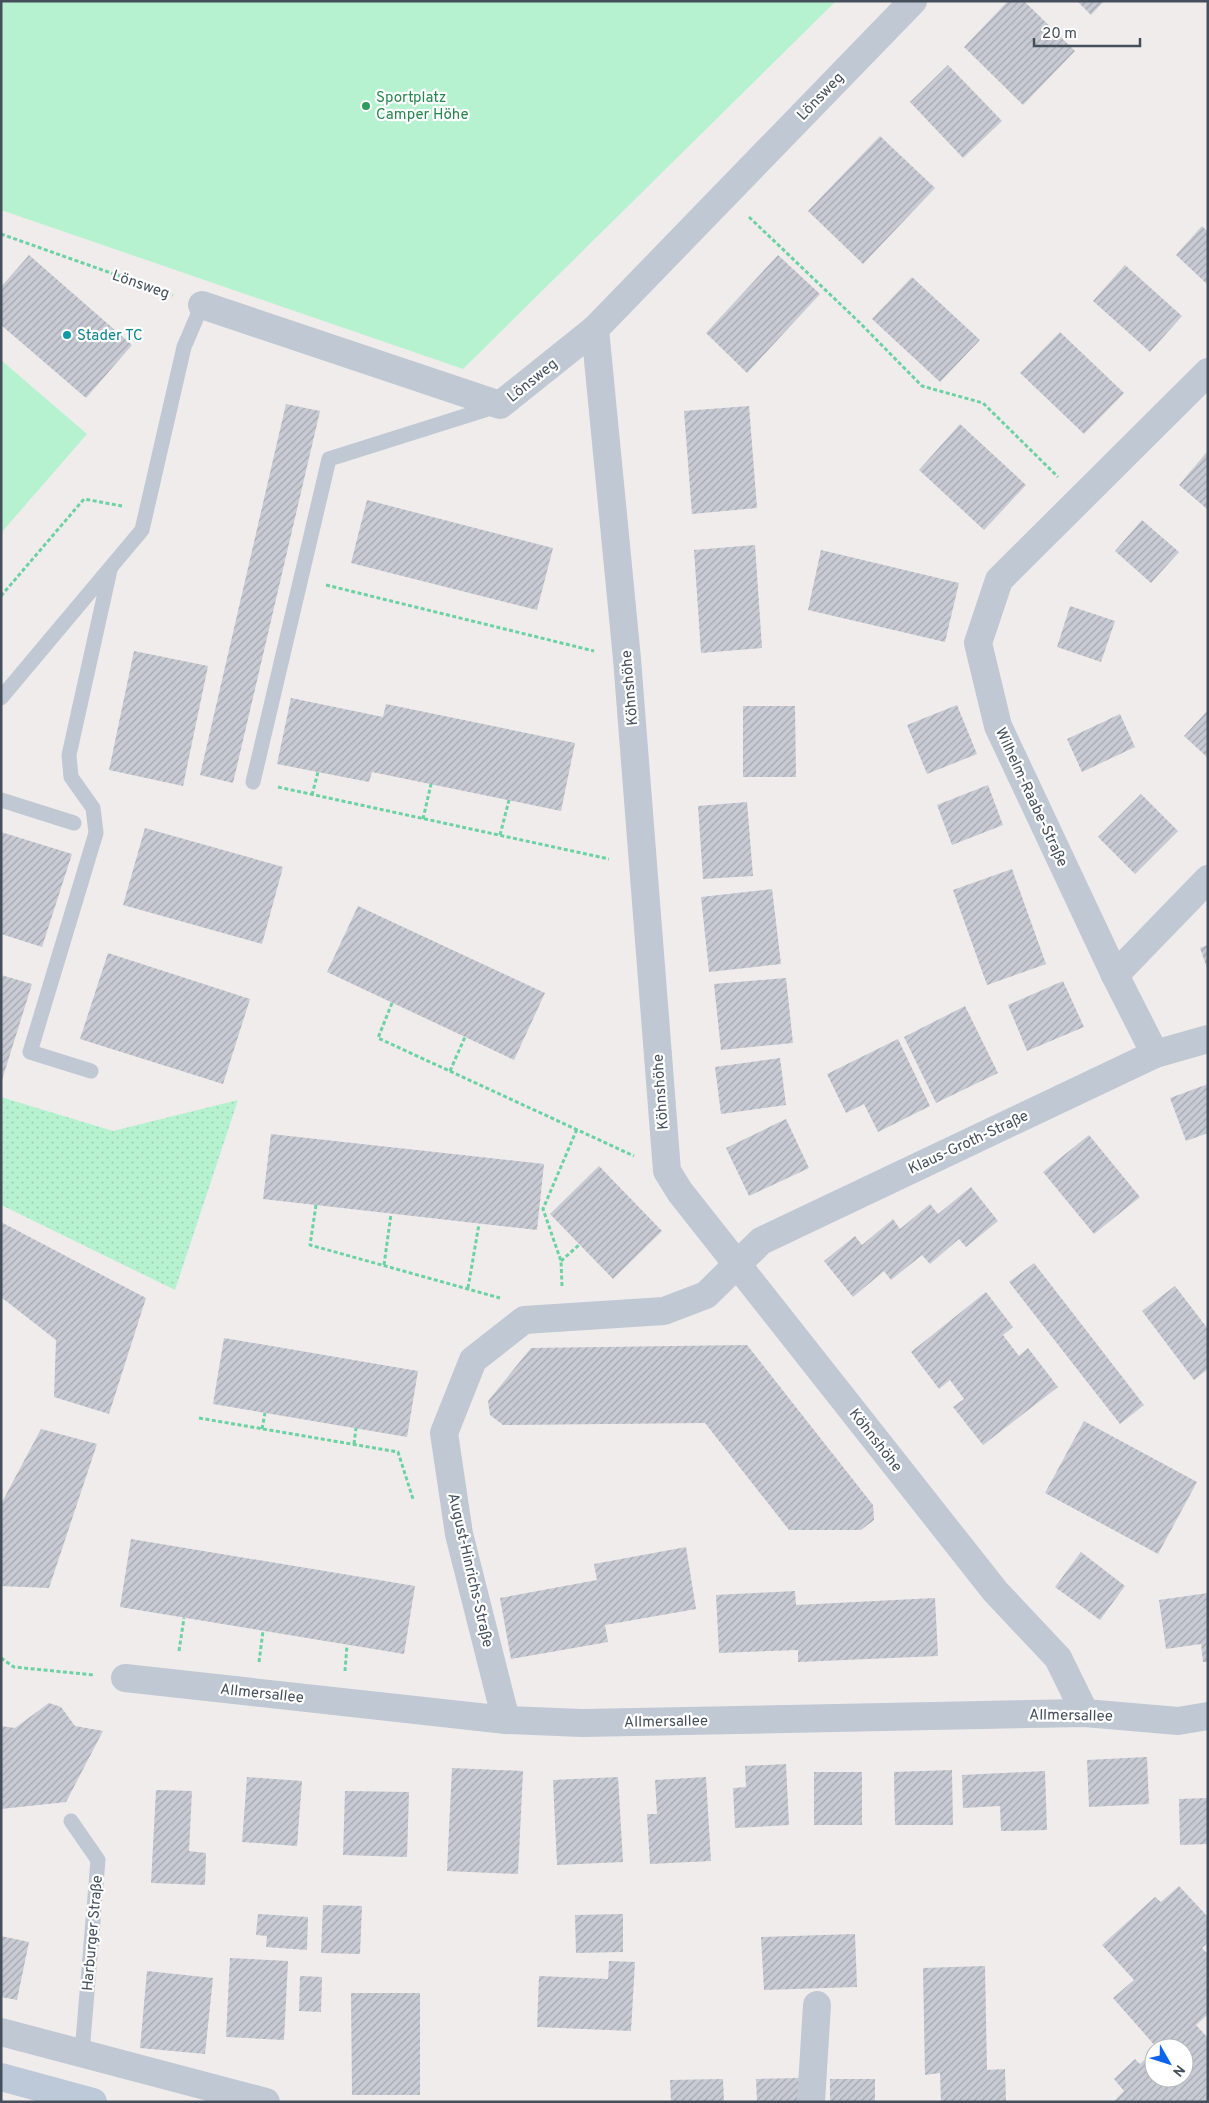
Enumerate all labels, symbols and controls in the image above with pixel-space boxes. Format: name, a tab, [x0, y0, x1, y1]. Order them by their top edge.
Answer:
scale bar	[1034, 15, 1140, 47]
text: 20 m	[1042, 25, 1077, 44]
street label: Lönsweg	[794, 69, 849, 125]
place label: Sportplatz Camper Höhe	[376, 89, 469, 125]
marker: Sportplatz Camper Höhe	[360, 100, 372, 112]
street label: Lönsweg	[109, 267, 172, 304]
place label: Stader TC	[77, 327, 143, 346]
marker: Stader TC	[61, 329, 73, 341]
street label: Lönsweg	[504, 355, 562, 407]
street label: Köhnshöhe	[618, 649, 643, 726]
street label: Wilhelm-Raabe-Straße	[990, 725, 1071, 870]
street label: Köhnshöhe	[649, 1053, 674, 1130]
street label: Klaus-Groth-Straße	[905, 1107, 1032, 1180]
street label: Köhnshöhe	[844, 1405, 906, 1477]
street label: August-Hinrichs-Straße	[443, 1491, 497, 1649]
street label: Allmersallee	[219, 1681, 305, 1708]
street label: Allmersallee	[1029, 1706, 1113, 1727]
street label: Allmersallee	[624, 1712, 708, 1733]
street label: Harburger Straße	[79, 1875, 108, 1992]
north arrow	[1144, 2038, 1194, 2088]
text: N	[1168, 2061, 1188, 2079]

